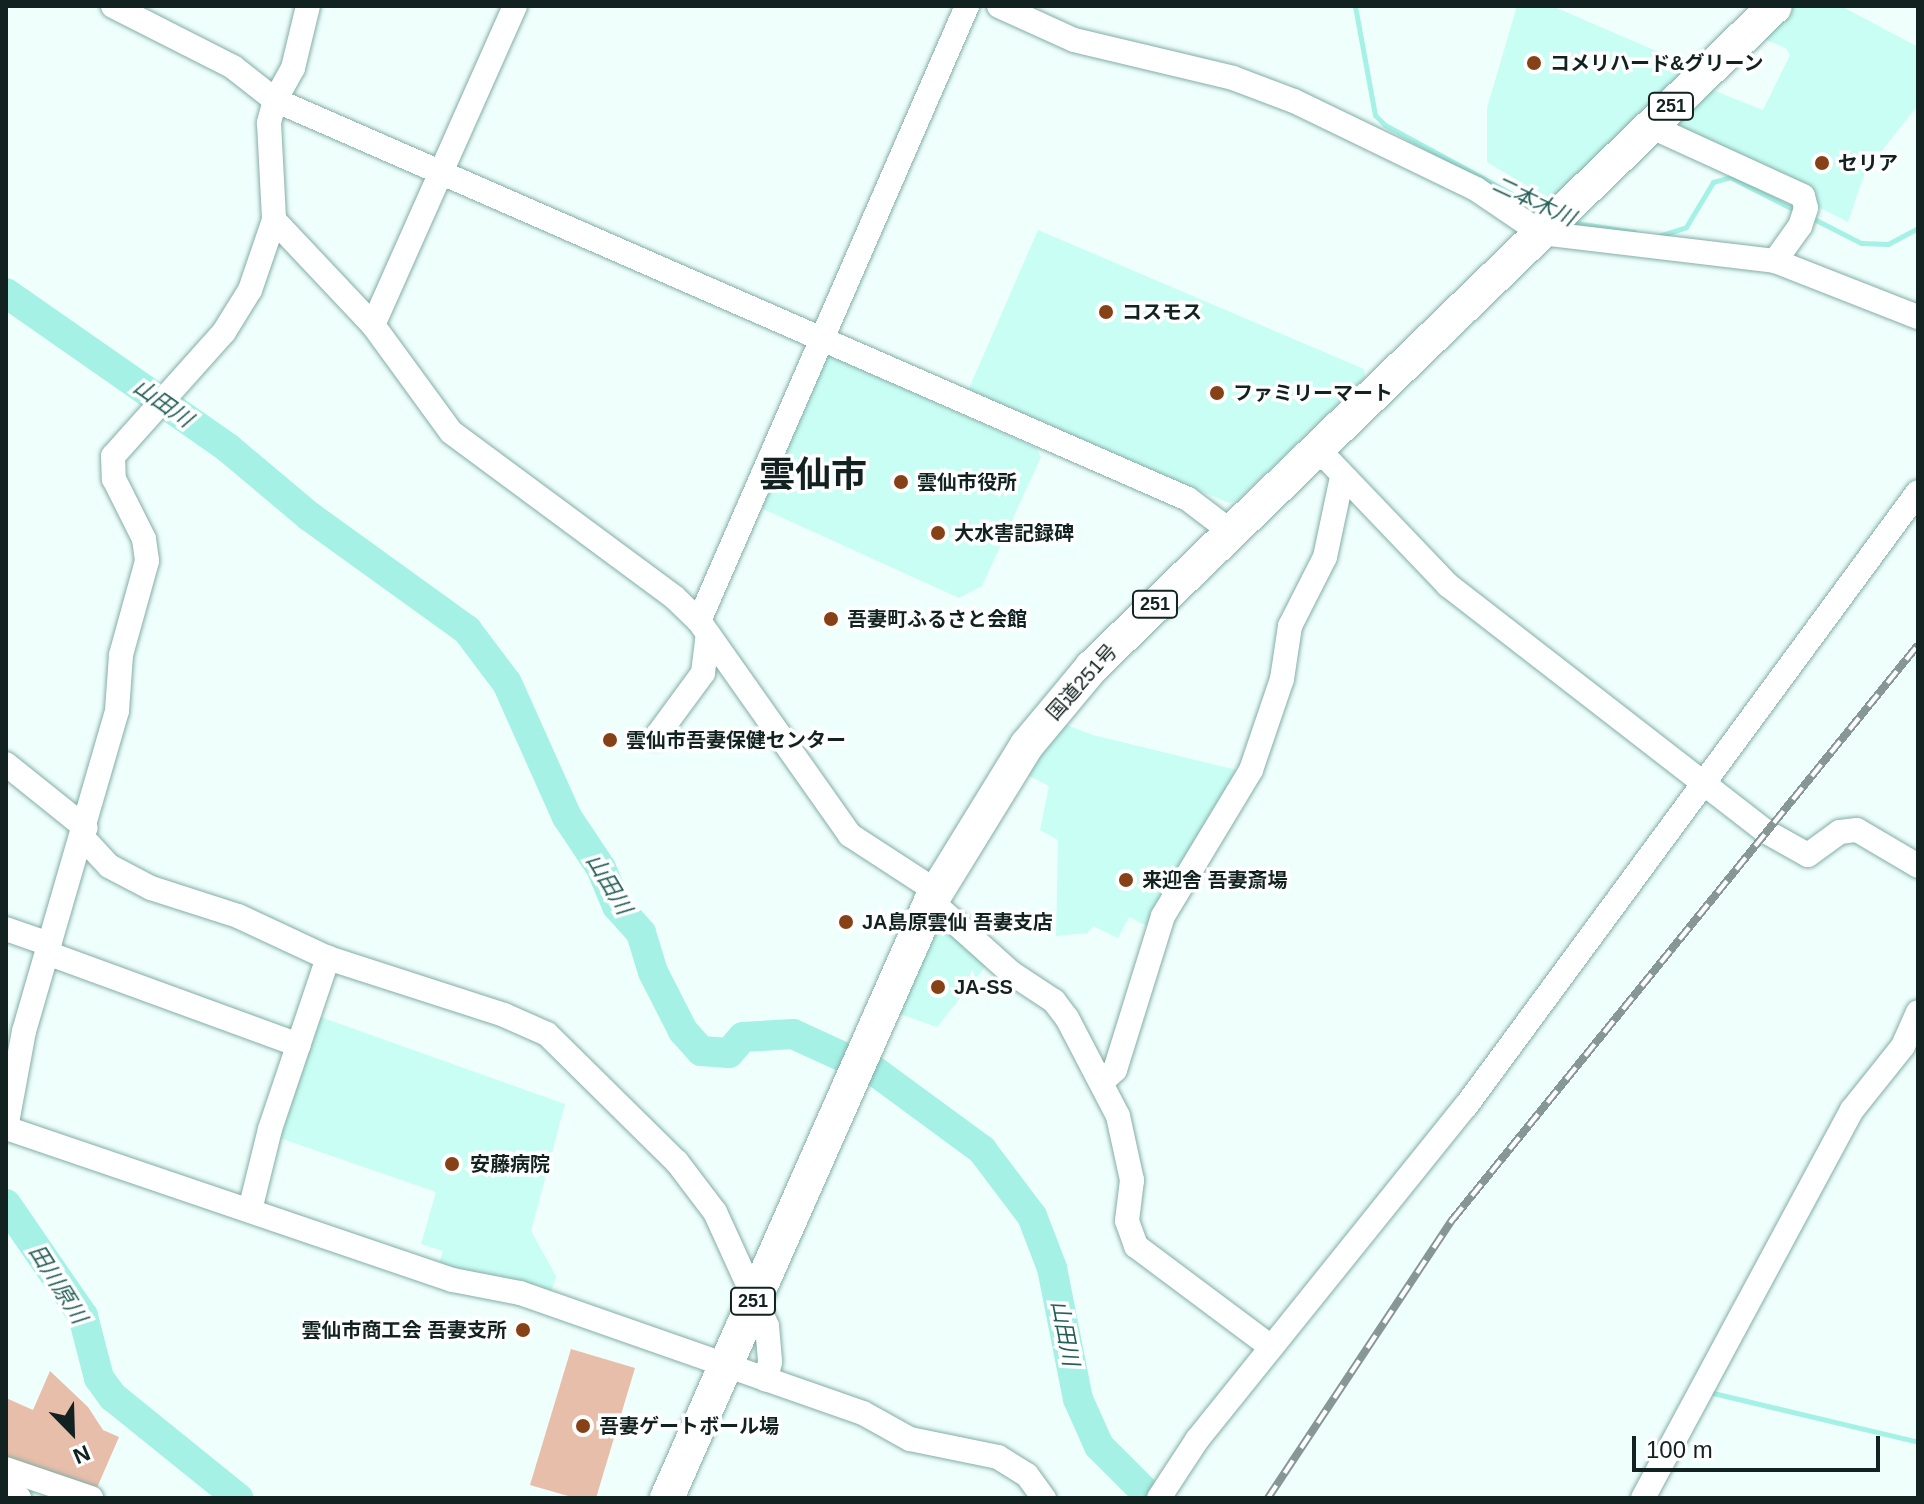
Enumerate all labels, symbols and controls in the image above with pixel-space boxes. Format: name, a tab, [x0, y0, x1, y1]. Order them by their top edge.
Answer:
place label: コメリハード&グリーン	[1550, 51, 1764, 75]
marker: コメリハード&グリーン	[1525, 54, 1543, 72]
road number: 251	[1647, 92, 1695, 120]
place label: セリア	[1838, 151, 1898, 175]
marker: セリア	[1813, 154, 1831, 172]
water label: 二本木川	[1489, 170, 1579, 232]
place label: コスモス	[1122, 300, 1202, 324]
marker: コスモス	[1097, 303, 1115, 321]
water label: 山田川	[128, 373, 198, 433]
place label: ファミリーマート	[1233, 381, 1393, 405]
marker: ファミリーマート	[1208, 384, 1226, 402]
district label: 雲仙市	[759, 453, 867, 497]
place label: 雲仙市役所	[917, 470, 1017, 494]
marker: 雲仙市役所	[892, 473, 910, 491]
place label: 大水害記録碑	[954, 521, 1074, 545]
marker: 大水害記録碑	[929, 524, 947, 542]
road number: 251	[1131, 590, 1179, 618]
place label: 吾妻町ふるさと会館	[847, 607, 1027, 631]
marker: 吾妻町ふるさと会館	[822, 610, 840, 628]
street label: 国道251号	[1042, 639, 1122, 725]
place label: 雲仙市吾妻保健センター	[626, 728, 846, 752]
marker: 雲仙市吾妻保健センター	[601, 731, 619, 749]
water label: 山田川	[581, 849, 637, 919]
place label: 来迎舎 吾妻斎場	[1142, 868, 1288, 892]
marker: 来迎舎 吾妻斎場	[1117, 871, 1135, 889]
place label: JA島原雲仙 吾妻支店	[862, 910, 1053, 934]
marker: JA島原雲仙 吾妻支店	[837, 913, 855, 931]
place label: JA-SS	[954, 975, 1013, 999]
marker: JA-SS	[929, 978, 947, 996]
place label: 安藤病院	[470, 1152, 550, 1176]
marker: 安藤病院	[441, 1153, 463, 1175]
water label: 田川原川	[23, 1240, 93, 1328]
road number: 251	[729, 1287, 777, 1315]
water label: 山田川	[1046, 1298, 1084, 1368]
place label: 雲仙市商工会 吾妻支所	[301, 1318, 507, 1342]
marker: 雲仙市商工会 吾妻支所	[514, 1321, 532, 1339]
north arrow	[32, 1392, 112, 1472]
place label: 吾妻ゲートボール場	[599, 1414, 779, 1438]
marker: 吾妻ゲートボール場	[574, 1417, 592, 1435]
scale bar	[1636, 1420, 1884, 1470]
text: 100 m	[1646, 1436, 1713, 1463]
text: N	[69, 1440, 94, 1469]

